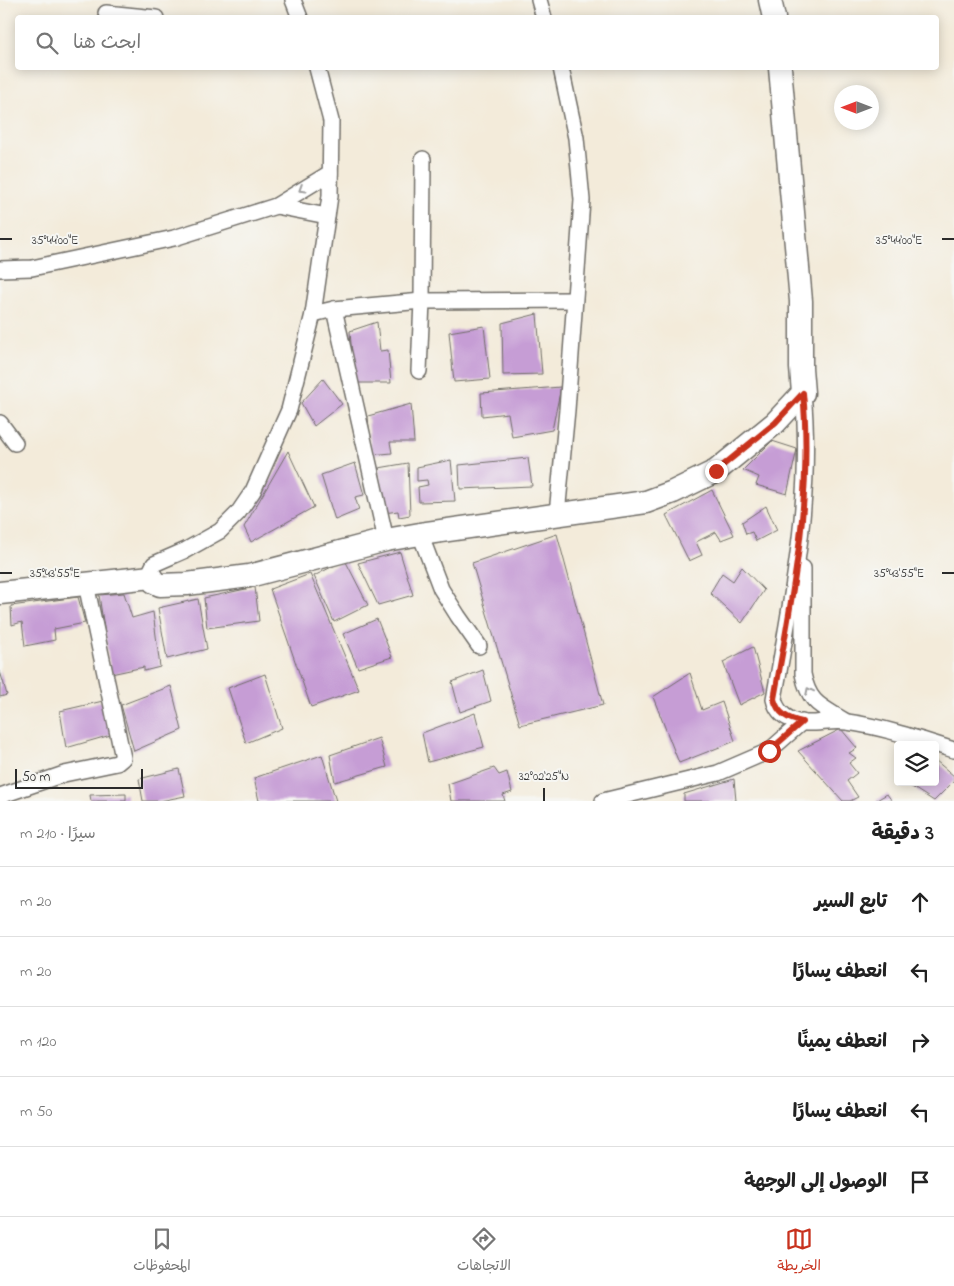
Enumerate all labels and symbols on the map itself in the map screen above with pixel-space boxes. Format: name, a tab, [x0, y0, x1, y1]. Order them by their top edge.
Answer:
north arrow	[834, 85, 879, 130]
one-way arrow	[299, 182, 308, 192]
text: 35°44'00"E	[32, 232, 78, 250]
text: 35°44'00"E	[876, 232, 922, 250]
route end	[705, 460, 728, 483]
text: 35°43'55"E	[30, 565, 80, 583]
text: 35°43'55"E	[874, 565, 924, 583]
one-way arrow	[804, 687, 815, 696]
route start	[758, 740, 781, 763]
scale bar	[15, 766, 142, 789]
text: 32°02'25"N	[519, 768, 569, 786]

